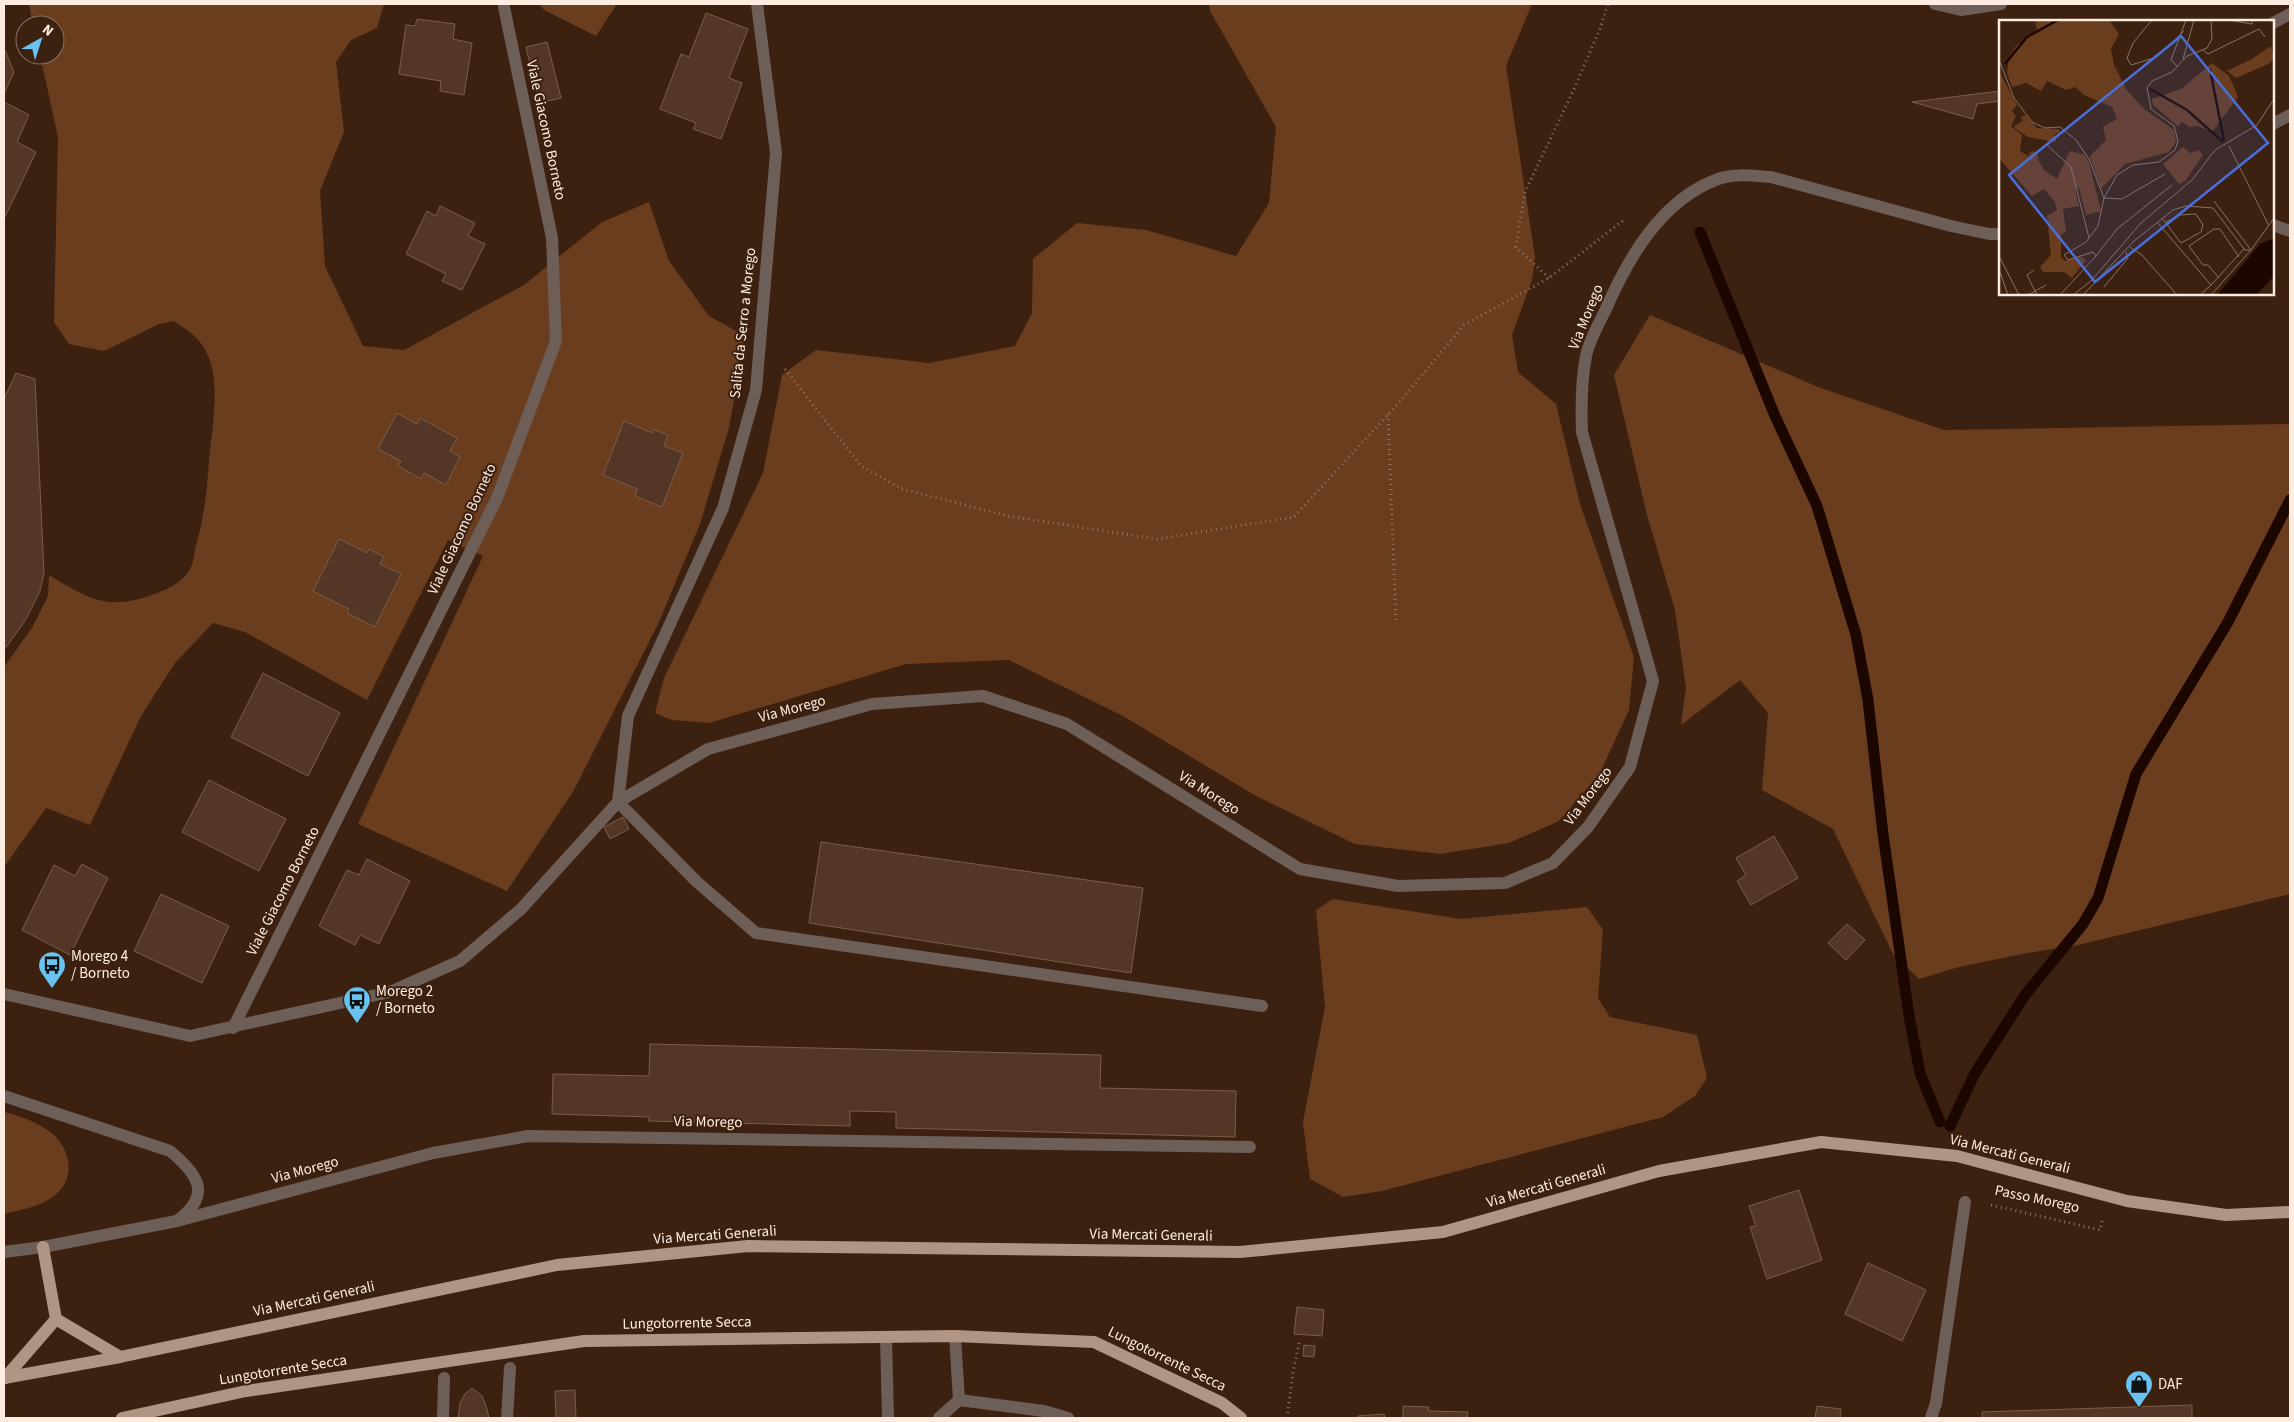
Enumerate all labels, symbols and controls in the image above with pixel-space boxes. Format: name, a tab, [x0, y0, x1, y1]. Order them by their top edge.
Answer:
north arrow	[15, 15, 65, 65]
text: N	[38, 20, 57, 41]
inset map	[1999, 20, 2274, 295]
street label: Viale Giacomo Borneto	[521, 58, 571, 202]
street label: Salita da Serro a Morego	[725, 247, 761, 399]
street label: Via Morego	[1563, 281, 1609, 353]
street label: Viale Giacomo Borneto	[422, 460, 502, 598]
street label: Via Morego	[756, 690, 828, 728]
street label: Via Morego	[1559, 762, 1617, 830]
street label: Via Morego	[1174, 766, 1244, 820]
street label: Viale Giacomo Borneto	[241, 823, 325, 959]
place label: Morego 4 / Borneto	[71, 946, 130, 984]
bus stop icon: Morego 4 / Borneto	[37, 950, 67, 989]
place label: Morego 2 / Borneto	[376, 981, 435, 1019]
bus stop icon: Morego 2 / Borneto	[342, 985, 372, 1024]
street label: Via Morego	[673, 1111, 743, 1133]
street label: Via Mercati Generali	[1948, 1129, 2072, 1179]
street label: Via Morego	[269, 1151, 341, 1189]
street label: Via Mercati Generali	[1484, 1159, 1608, 1213]
street label: Passo Morego	[1993, 1180, 2081, 1218]
street label: Via Mercati Generali	[653, 1220, 777, 1250]
street label: Via Mercati Generali	[1089, 1223, 1213, 1247]
street label: Via Mercati Generali	[251, 1276, 377, 1322]
street label: Lungotorrente Secca	[622, 1311, 752, 1335]
street label: Lungotorrente Secca	[1104, 1321, 1230, 1397]
street label: Lungotorrente Secca	[218, 1350, 348, 1390]
shop icon: DAF	[2124, 1369, 2154, 1408]
place label: DAF	[2158, 1374, 2183, 1395]

